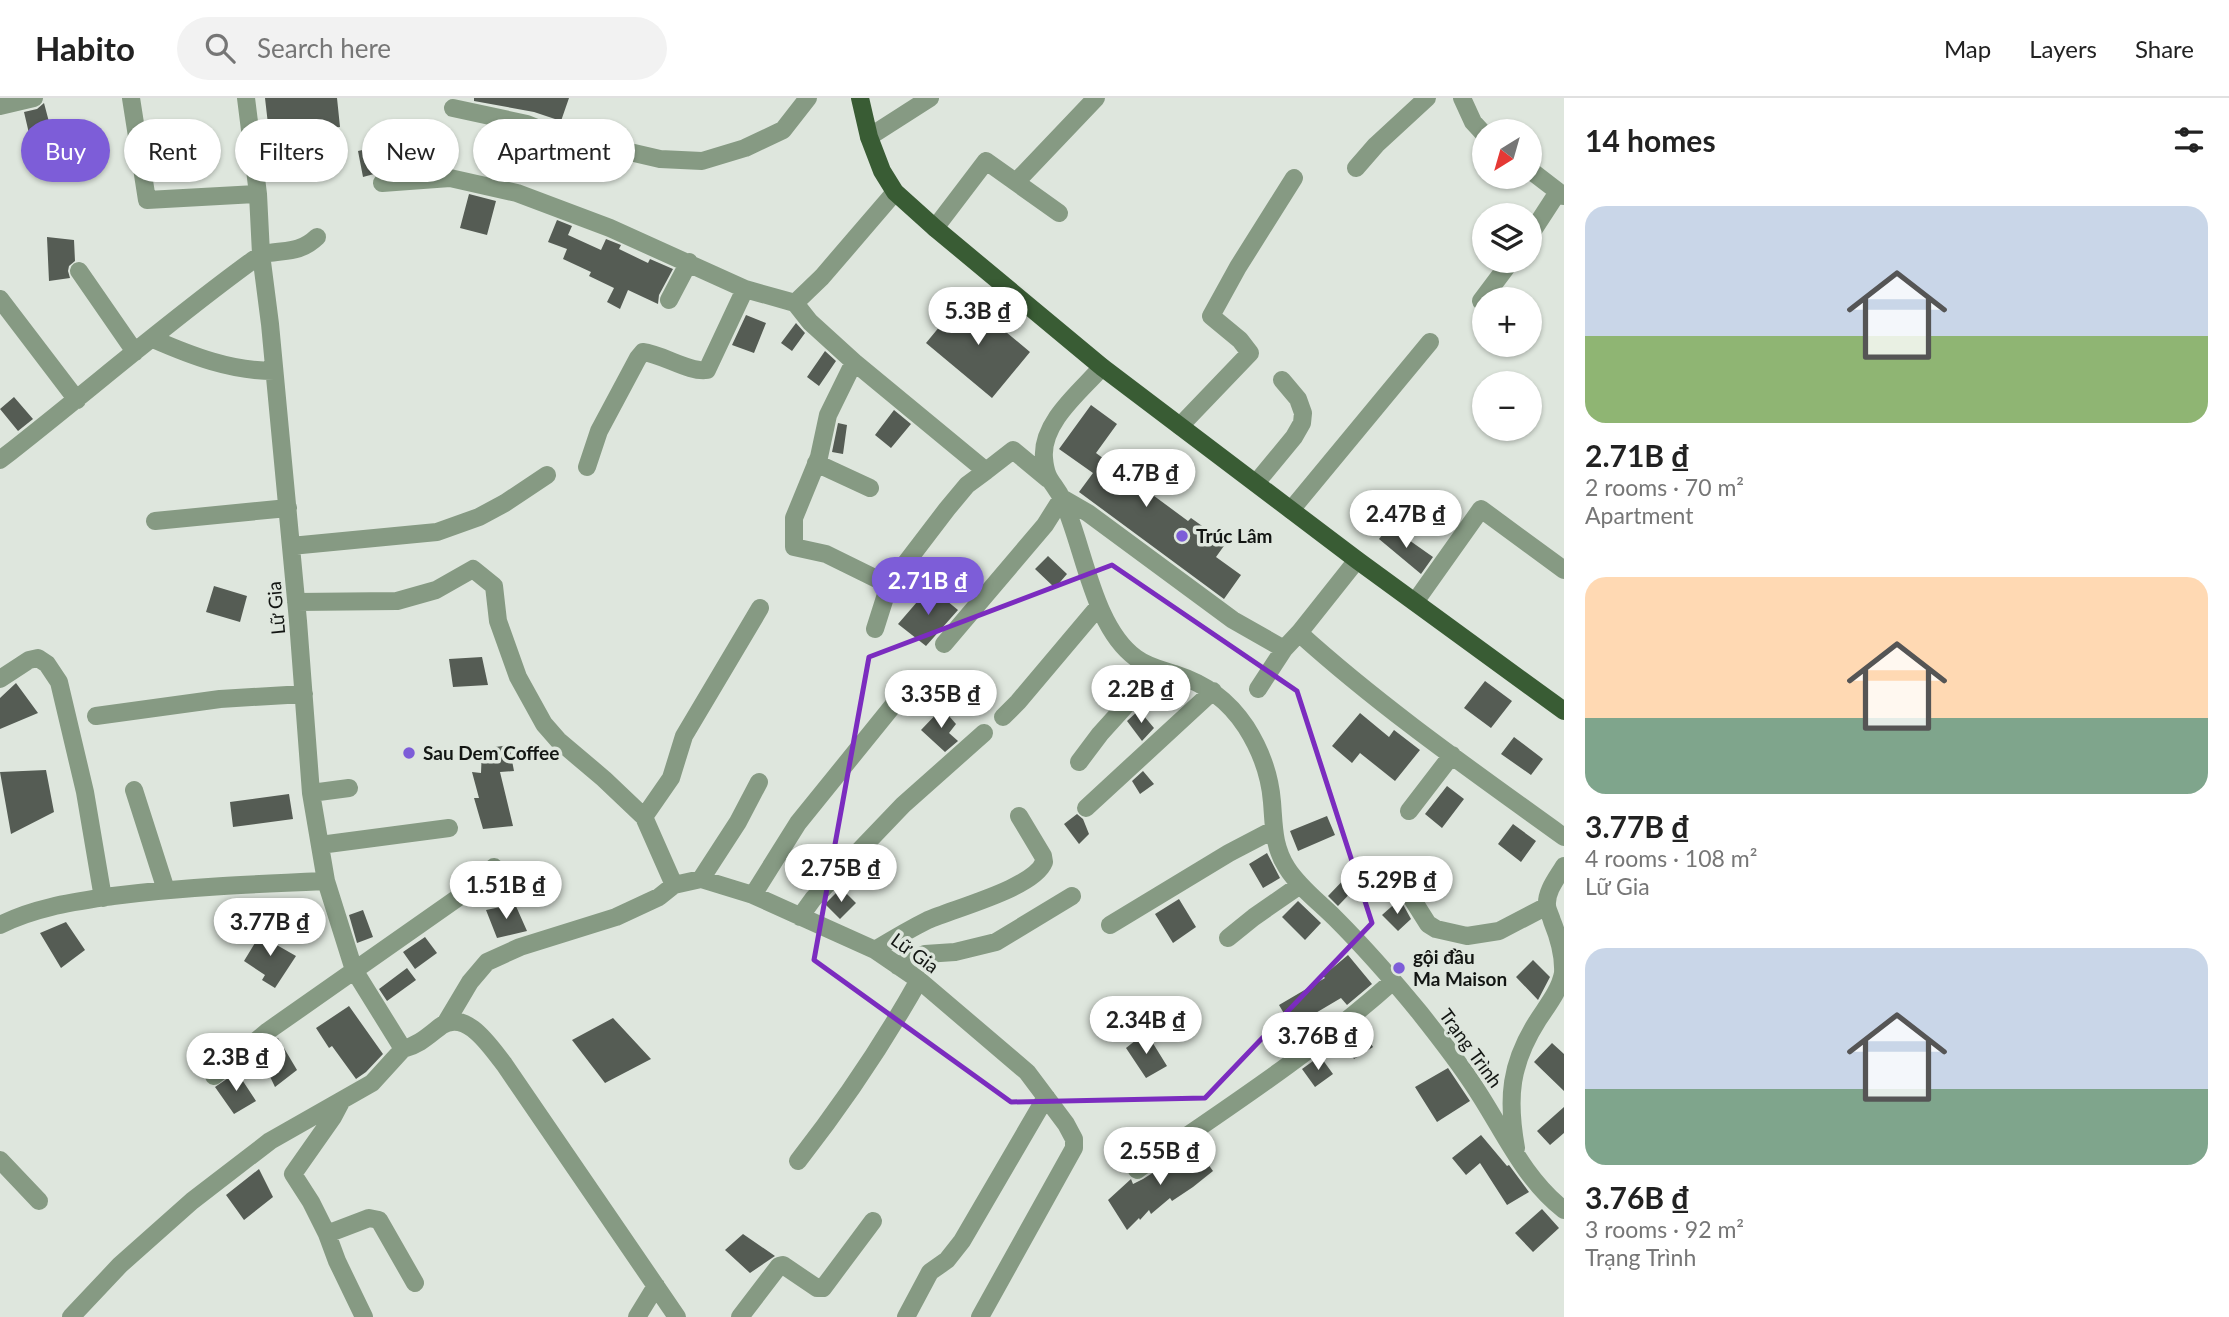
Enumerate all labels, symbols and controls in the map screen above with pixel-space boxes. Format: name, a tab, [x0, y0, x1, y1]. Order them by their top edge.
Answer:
search box	[177, 17, 667, 80]
text: Habito	[35, 28, 135, 68]
icon: search	[201, 29, 239, 67]
text: Search here	[257, 32, 391, 64]
text: Map	[1944, 34, 1991, 63]
text: Layers	[2029, 34, 2097, 63]
text: Share	[2135, 34, 2194, 63]
chip: Buy	[21, 119, 110, 182]
chip: Rent	[124, 119, 221, 182]
chip: Filters	[235, 119, 348, 182]
chip: New	[362, 119, 459, 182]
chip: Apartment	[473, 119, 635, 182]
north arrow	[1472, 119, 1542, 189]
map controls	[1472, 119, 1542, 441]
icon: filters	[2170, 121, 2208, 159]
text: 14 homes	[1585, 122, 1716, 158]
button: layers	[1472, 203, 1542, 273]
icon: home	[1834, 252, 1960, 378]
button: +	[1472, 287, 1542, 357]
pin: 5.3B ₫	[921, 288, 1035, 347]
text: 5.3B ₫	[944, 296, 1012, 324]
button: −	[1472, 371, 1542, 441]
text: 2.71B ₫	[1585, 437, 1690, 473]
pin: 4.7B ₫	[1089, 450, 1203, 509]
text: 4.7B ₫	[1112, 458, 1180, 486]
text: 2 rooms · 70 m²	[1585, 473, 1744, 501]
pin: 2.47B ₫	[1341, 490, 1471, 550]
text: 2.47B ₫	[1366, 499, 1446, 527]
text: Apartment	[1585, 501, 1693, 529]
place label: Trúc Lâm	[1196, 524, 1273, 547]
marker: Trúc Lâm	[1174, 528, 1190, 544]
pin: 2.71B ₫	[863, 558, 993, 617]
text: 2.71B ₫	[888, 566, 968, 594]
street label: Lữ Gia	[262, 580, 289, 636]
icon: home	[1834, 623, 1960, 749]
pin: 2.2B ₫	[1084, 666, 1198, 725]
pin: 3.35B ₫	[876, 670, 1006, 730]
text: 2.2B ₫	[1107, 674, 1175, 702]
text: 3.35B ₫	[901, 679, 981, 707]
place label: Sau Dem Coffee	[423, 741, 559, 764]
marker: Sau Dem Coffee	[401, 745, 417, 761]
text: 3.77B ₫	[1585, 808, 1690, 844]
pin: 2.75B ₫	[776, 844, 906, 904]
text: 4 rooms · 108 m²	[1585, 844, 1757, 872]
text: 2.75B ₫	[801, 853, 881, 881]
pin: 5.29B ₫	[1332, 856, 1462, 916]
pin: 1.51B ₫	[441, 862, 571, 921]
text: 5.29B ₫	[1357, 865, 1437, 893]
text: 1.51B ₫	[466, 870, 546, 898]
text: Lữ Gia	[1585, 872, 1650, 900]
pin: 3.77B ₫	[205, 898, 335, 958]
text: 3.77B ₫	[230, 907, 310, 935]
street label: Lữ Gia	[887, 928, 944, 978]
place label: gội đầu Ma Maison	[1413, 945, 1507, 990]
marker: gội đầu Ma Maison	[1391, 960, 1407, 976]
icon: home	[1834, 994, 1960, 1120]
pin: 2.34B ₫	[1081, 996, 1211, 1056]
street label: Trạng Trình	[1435, 1004, 1508, 1092]
text: 2.34B ₫	[1106, 1005, 1186, 1033]
pin: 3.76B ₫	[1253, 1012, 1383, 1072]
text: 3.76B ₫	[1278, 1021, 1358, 1049]
pin: 2.3B ₫	[179, 1034, 293, 1093]
text: 2.3B ₫	[202, 1042, 270, 1070]
pin: 2.55B ₫	[1095, 1128, 1225, 1187]
text: 2.55B ₫	[1120, 1136, 1200, 1164]
text: 3.76B ₫	[1585, 1179, 1690, 1215]
text: 3 rooms · 92 m²	[1585, 1215, 1744, 1243]
text: Trạng Trình	[1585, 1243, 1696, 1271]

